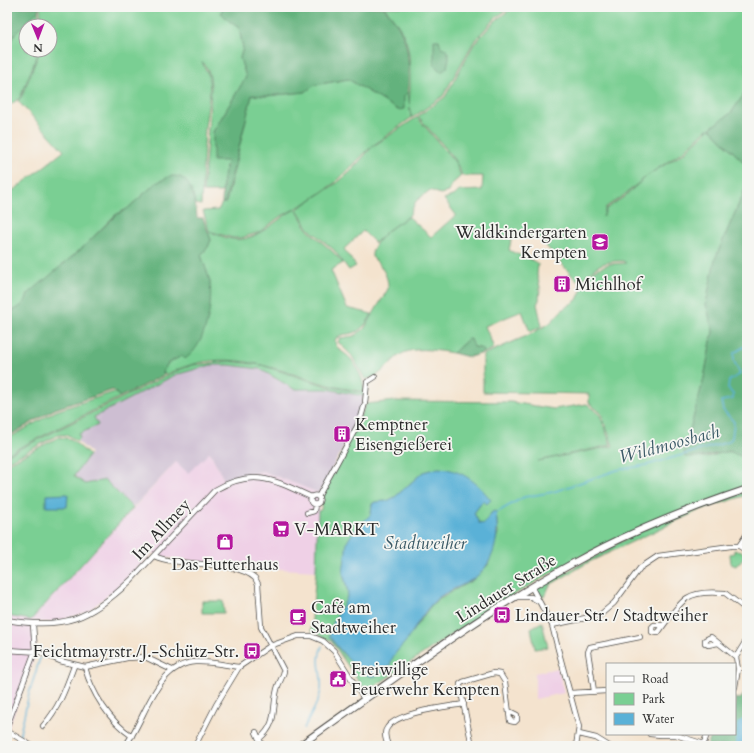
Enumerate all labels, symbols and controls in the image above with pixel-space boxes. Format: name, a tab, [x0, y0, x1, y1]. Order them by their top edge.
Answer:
north arrow	[18, 18, 58, 58]
text: N	[33, 40, 43, 55]
place label: Waldkindergarten Kempten	[454, 221, 587, 264]
school or university icon: Waldkindergarten Kempten	[590, 232, 610, 252]
place label: Michlhof	[575, 273, 644, 296]
building icon: Michlhof	[552, 274, 572, 294]
place label: Kemptner Eisengießerei	[355, 413, 452, 456]
water label: Wildmoosbach	[616, 419, 722, 470]
building icon: Kemptner Eisengießerei	[332, 424, 352, 444]
street label: Im Allmey	[127, 493, 196, 565]
place label: V-MARKT	[294, 518, 379, 541]
supermarket icon: V-MARKT	[271, 519, 291, 539]
water label: Stadtweiher	[384, 531, 467, 556]
shop icon: Das Futterhaus	[215, 532, 235, 552]
street label: Lindauer Straße	[452, 548, 561, 628]
place label: Das Futterhaus	[172, 553, 279, 576]
place label: Café am Stadtweiher	[311, 596, 397, 639]
place label: Lindauer Str. / Stadtweiher	[515, 604, 709, 627]
bus stop icon: Lindauer Str. / Stadtweiher	[492, 605, 512, 625]
cafe icon: Café am Stadtweiher	[288, 607, 308, 627]
place label: Feichtmayrstr./J.-Schütz-Str.	[33, 640, 239, 663]
bus stop icon: Feichtmayrstr./J.-Schütz-Str.	[242, 641, 262, 661]
place label: Freiwillige Feuerwehr Kempten	[351, 658, 500, 701]
legend	[606, 663, 736, 735]
public building icon: Freiwillige Feuerwehr Kempten	[328, 669, 348, 689]
text: Road	[642, 671, 669, 687]
text: Park	[642, 691, 666, 707]
text: Water	[641, 711, 675, 727]

